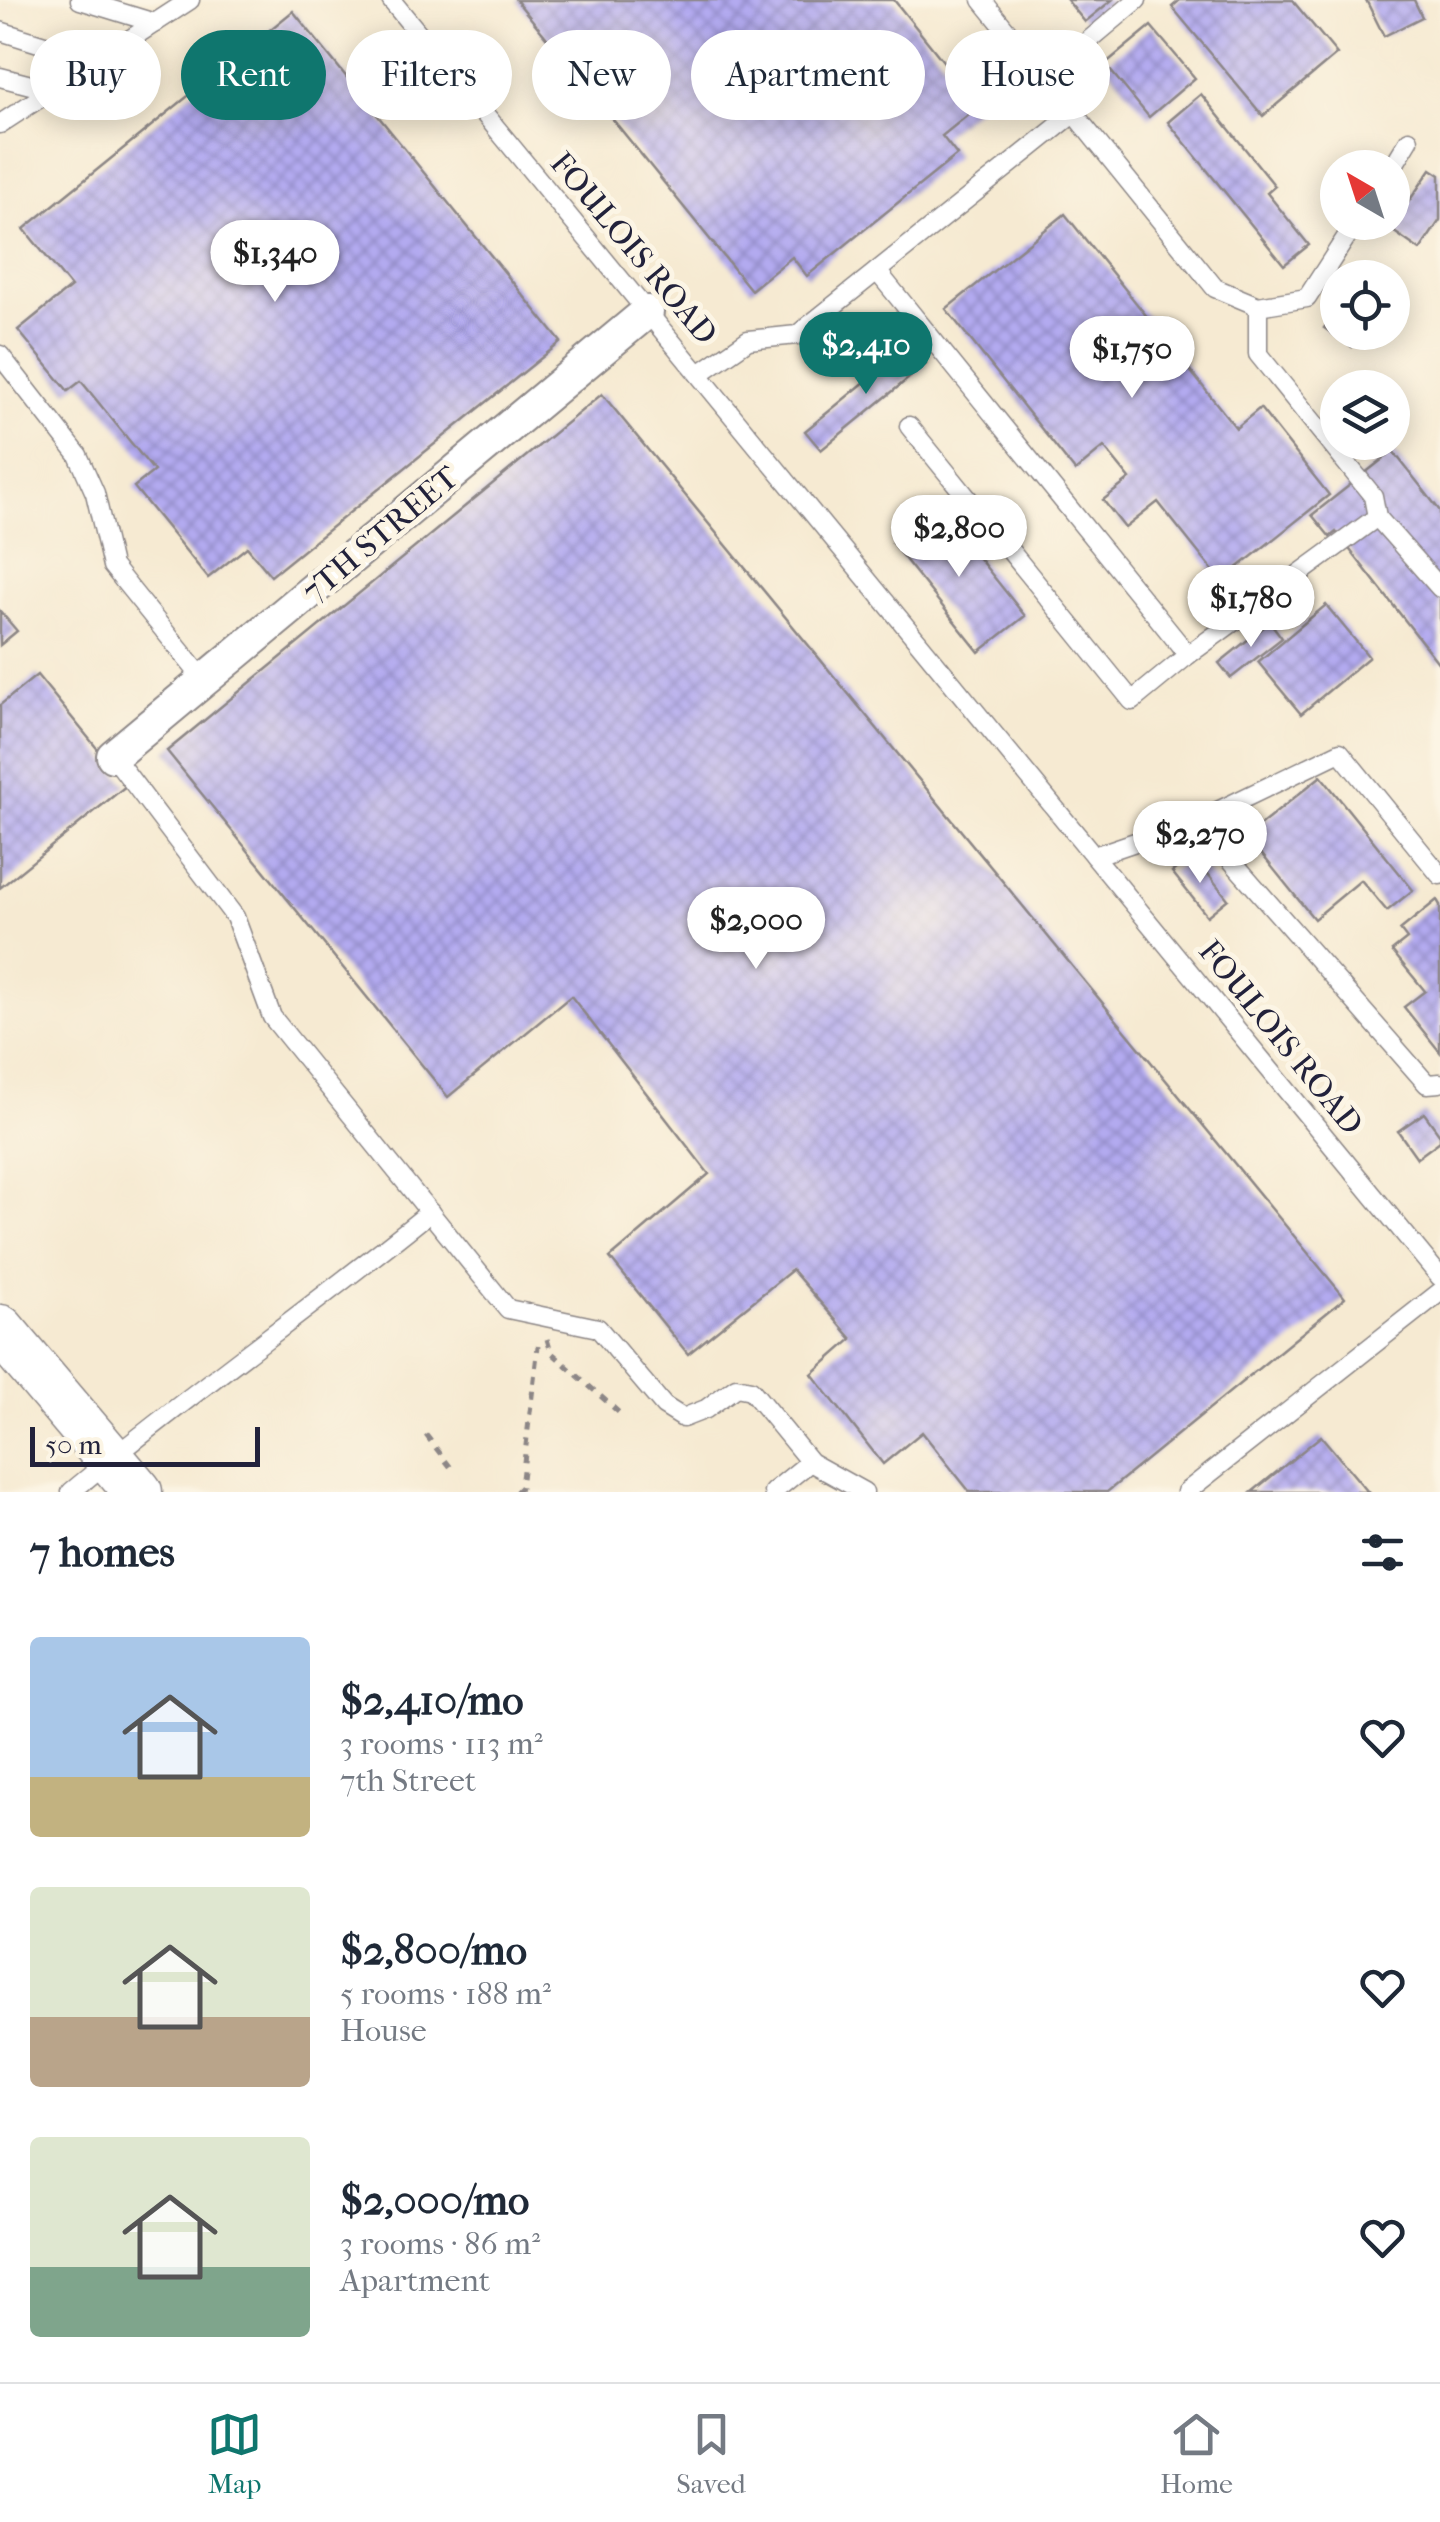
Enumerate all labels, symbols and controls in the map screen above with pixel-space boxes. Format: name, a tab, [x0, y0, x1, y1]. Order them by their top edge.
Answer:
chip: Buy	[30, 30, 161, 120]
chip: Rent	[181, 30, 326, 120]
chip: Filters	[346, 30, 512, 120]
chip: New	[532, 30, 671, 120]
chip: Apartment	[691, 30, 925, 120]
chip: House	[945, 30, 1110, 120]
street label: FOULOIS ROAD	[543, 145, 725, 352]
north arrow	[1320, 150, 1410, 240]
map controls	[1320, 150, 1410, 460]
pin: $1,340	[194, 220, 356, 305]
text: $1,340	[232, 234, 318, 271]
button: locate	[1320, 260, 1410, 350]
pin: $2,410	[785, 312, 947, 397]
pin: $1,750	[1051, 316, 1213, 401]
text: $2,410	[821, 326, 911, 363]
text: $1,750	[1092, 330, 1172, 367]
button: layers	[1320, 370, 1410, 460]
street label: 7TH STREET	[295, 459, 466, 610]
pin: $2,800	[878, 495, 1040, 580]
text: $2,800	[913, 509, 1005, 546]
pin: $1,780	[1170, 565, 1332, 650]
text: $1,780	[1209, 579, 1293, 616]
pin: $2,270	[1119, 801, 1281, 886]
text: $2,270	[1155, 815, 1245, 852]
pin: $2,000	[675, 887, 837, 972]
text: $2,000	[709, 901, 803, 938]
street label: FOULOIS ROAD	[1191, 933, 1370, 1142]
scale bar	[30, 1422, 260, 1466]
text: 50 m	[45, 1428, 102, 1461]
icon: filters	[1355, 1525, 1410, 1580]
text: 7 homes	[30, 1528, 175, 1577]
text: $2,410/mo	[340, 1676, 524, 1725]
icon: home	[110, 1677, 230, 1797]
icon: heart	[1355, 1710, 1410, 1765]
text: 3 rooms · 113 m²	[340, 1725, 543, 1762]
text: 7th Street	[340, 1762, 476, 1799]
text: $2,800/mo	[340, 1926, 527, 1975]
icon: home	[110, 1927, 230, 2047]
icon: heart	[1355, 1960, 1410, 2015]
text: 5 rooms · 188 m²	[340, 1975, 551, 2012]
text: House	[340, 2012, 427, 2049]
text: $2,000/mo	[340, 2176, 529, 2225]
icon: home	[110, 2177, 230, 2297]
icon: heart	[1355, 2210, 1410, 2265]
text: 3 rooms · 86 m²	[340, 2225, 540, 2262]
text: Apartment	[340, 2262, 490, 2299]
tab: Map	[207, 2407, 262, 2500]
tab: Saved	[676, 2407, 746, 2500]
tab: Home	[1160, 2407, 1233, 2500]

